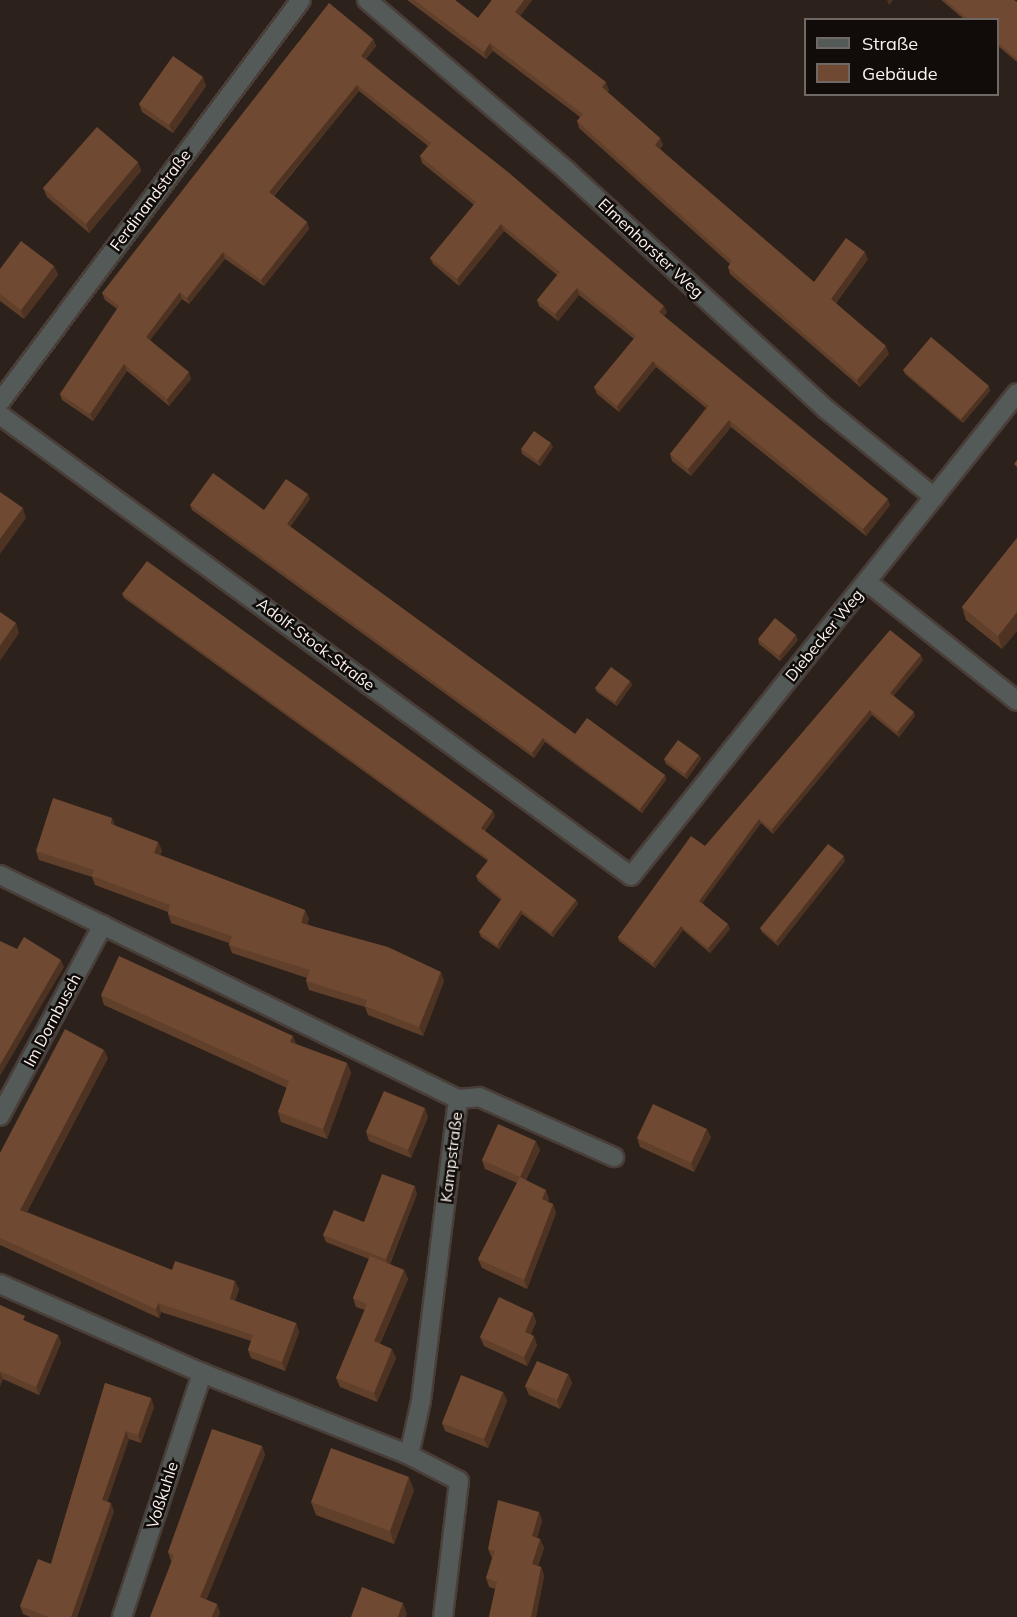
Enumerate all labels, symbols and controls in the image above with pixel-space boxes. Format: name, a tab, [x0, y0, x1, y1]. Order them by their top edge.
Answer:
legend	[804, 18, 999, 96]
text: Straße	[862, 32, 918, 55]
text: Gebäude	[862, 62, 938, 85]
street label: Ferdinandstraße	[106, 145, 194, 255]
street label: Elmenhorster Weg	[594, 194, 708, 302]
street label: Diebecker Weg	[781, 585, 867, 685]
street label: Adolf-Stock-Straße	[253, 593, 379, 695]
street label: Im Dornbusch	[19, 970, 85, 1070]
street label: Kampstraße	[436, 1111, 466, 1203]
street label: Voßkuhle	[142, 1459, 182, 1531]

